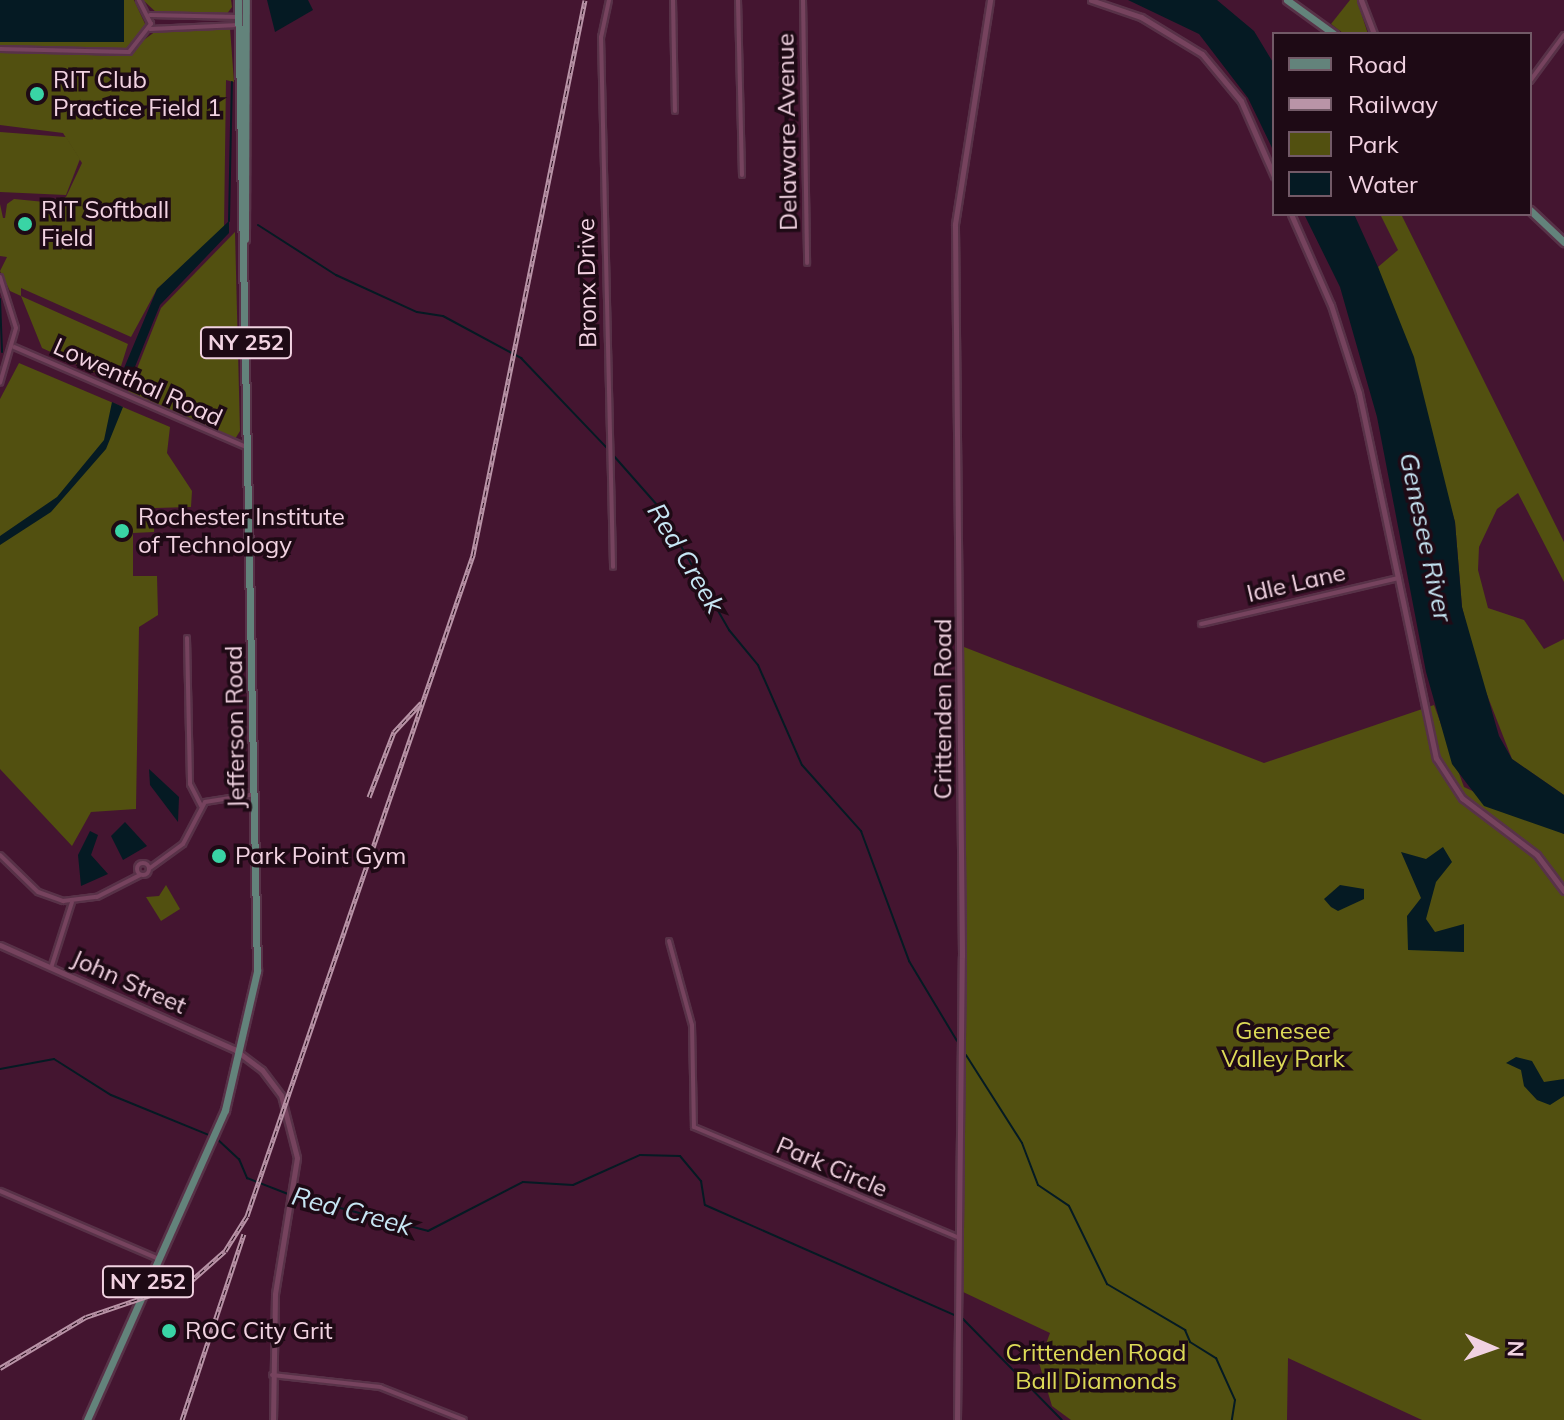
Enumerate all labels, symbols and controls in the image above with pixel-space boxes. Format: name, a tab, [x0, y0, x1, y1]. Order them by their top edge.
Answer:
legend	[1272, 32, 1532, 216]
street label: Delaware Avenue	[771, 33, 803, 231]
text: Road	[1348, 49, 1407, 79]
place label: RIT Club Practice Field 1	[53, 66, 221, 122]
marker: RIT Club Practice Field 1	[28, 85, 46, 103]
text: Railway	[1348, 89, 1438, 119]
text: Park	[1348, 129, 1399, 159]
text: Water	[1348, 169, 1418, 199]
place label: RIT Softball Field	[41, 196, 169, 252]
marker: RIT Softball Field	[16, 215, 34, 233]
street label: Bronx Drive	[571, 218, 603, 348]
road number: NY 252	[198, 325, 294, 361]
street label: Lowenthal Road	[49, 332, 227, 432]
water label: Genesee River	[1393, 450, 1459, 624]
water label: Red Creek	[641, 497, 731, 619]
place label: Rochester Institute of Technology	[138, 503, 345, 559]
marker: Rochester Institute of Technology	[113, 522, 131, 540]
street label: Idle Lane	[1244, 558, 1348, 608]
street label: Crittenden Road	[929, 619, 957, 799]
street label: Jefferson Road	[219, 645, 251, 809]
place label: Park Point Gym	[235, 842, 406, 870]
marker: Park Point Gym	[210, 847, 228, 865]
street label: John Street	[67, 944, 191, 1020]
park label: Genesee Valley Park	[1221, 1017, 1345, 1073]
street label: Park Circle	[772, 1131, 892, 1203]
water label: Red Creek	[289, 1180, 415, 1242]
road number: NY 252	[100, 1264, 196, 1300]
north arrow	[1452, 1308, 1532, 1388]
place label: ROC City Grit	[185, 1317, 333, 1345]
marker: ROC City Grit	[160, 1322, 178, 1340]
park label: Crittenden Road Ball Diamonds	[1006, 1339, 1186, 1395]
text: N	[1502, 1340, 1530, 1358]

